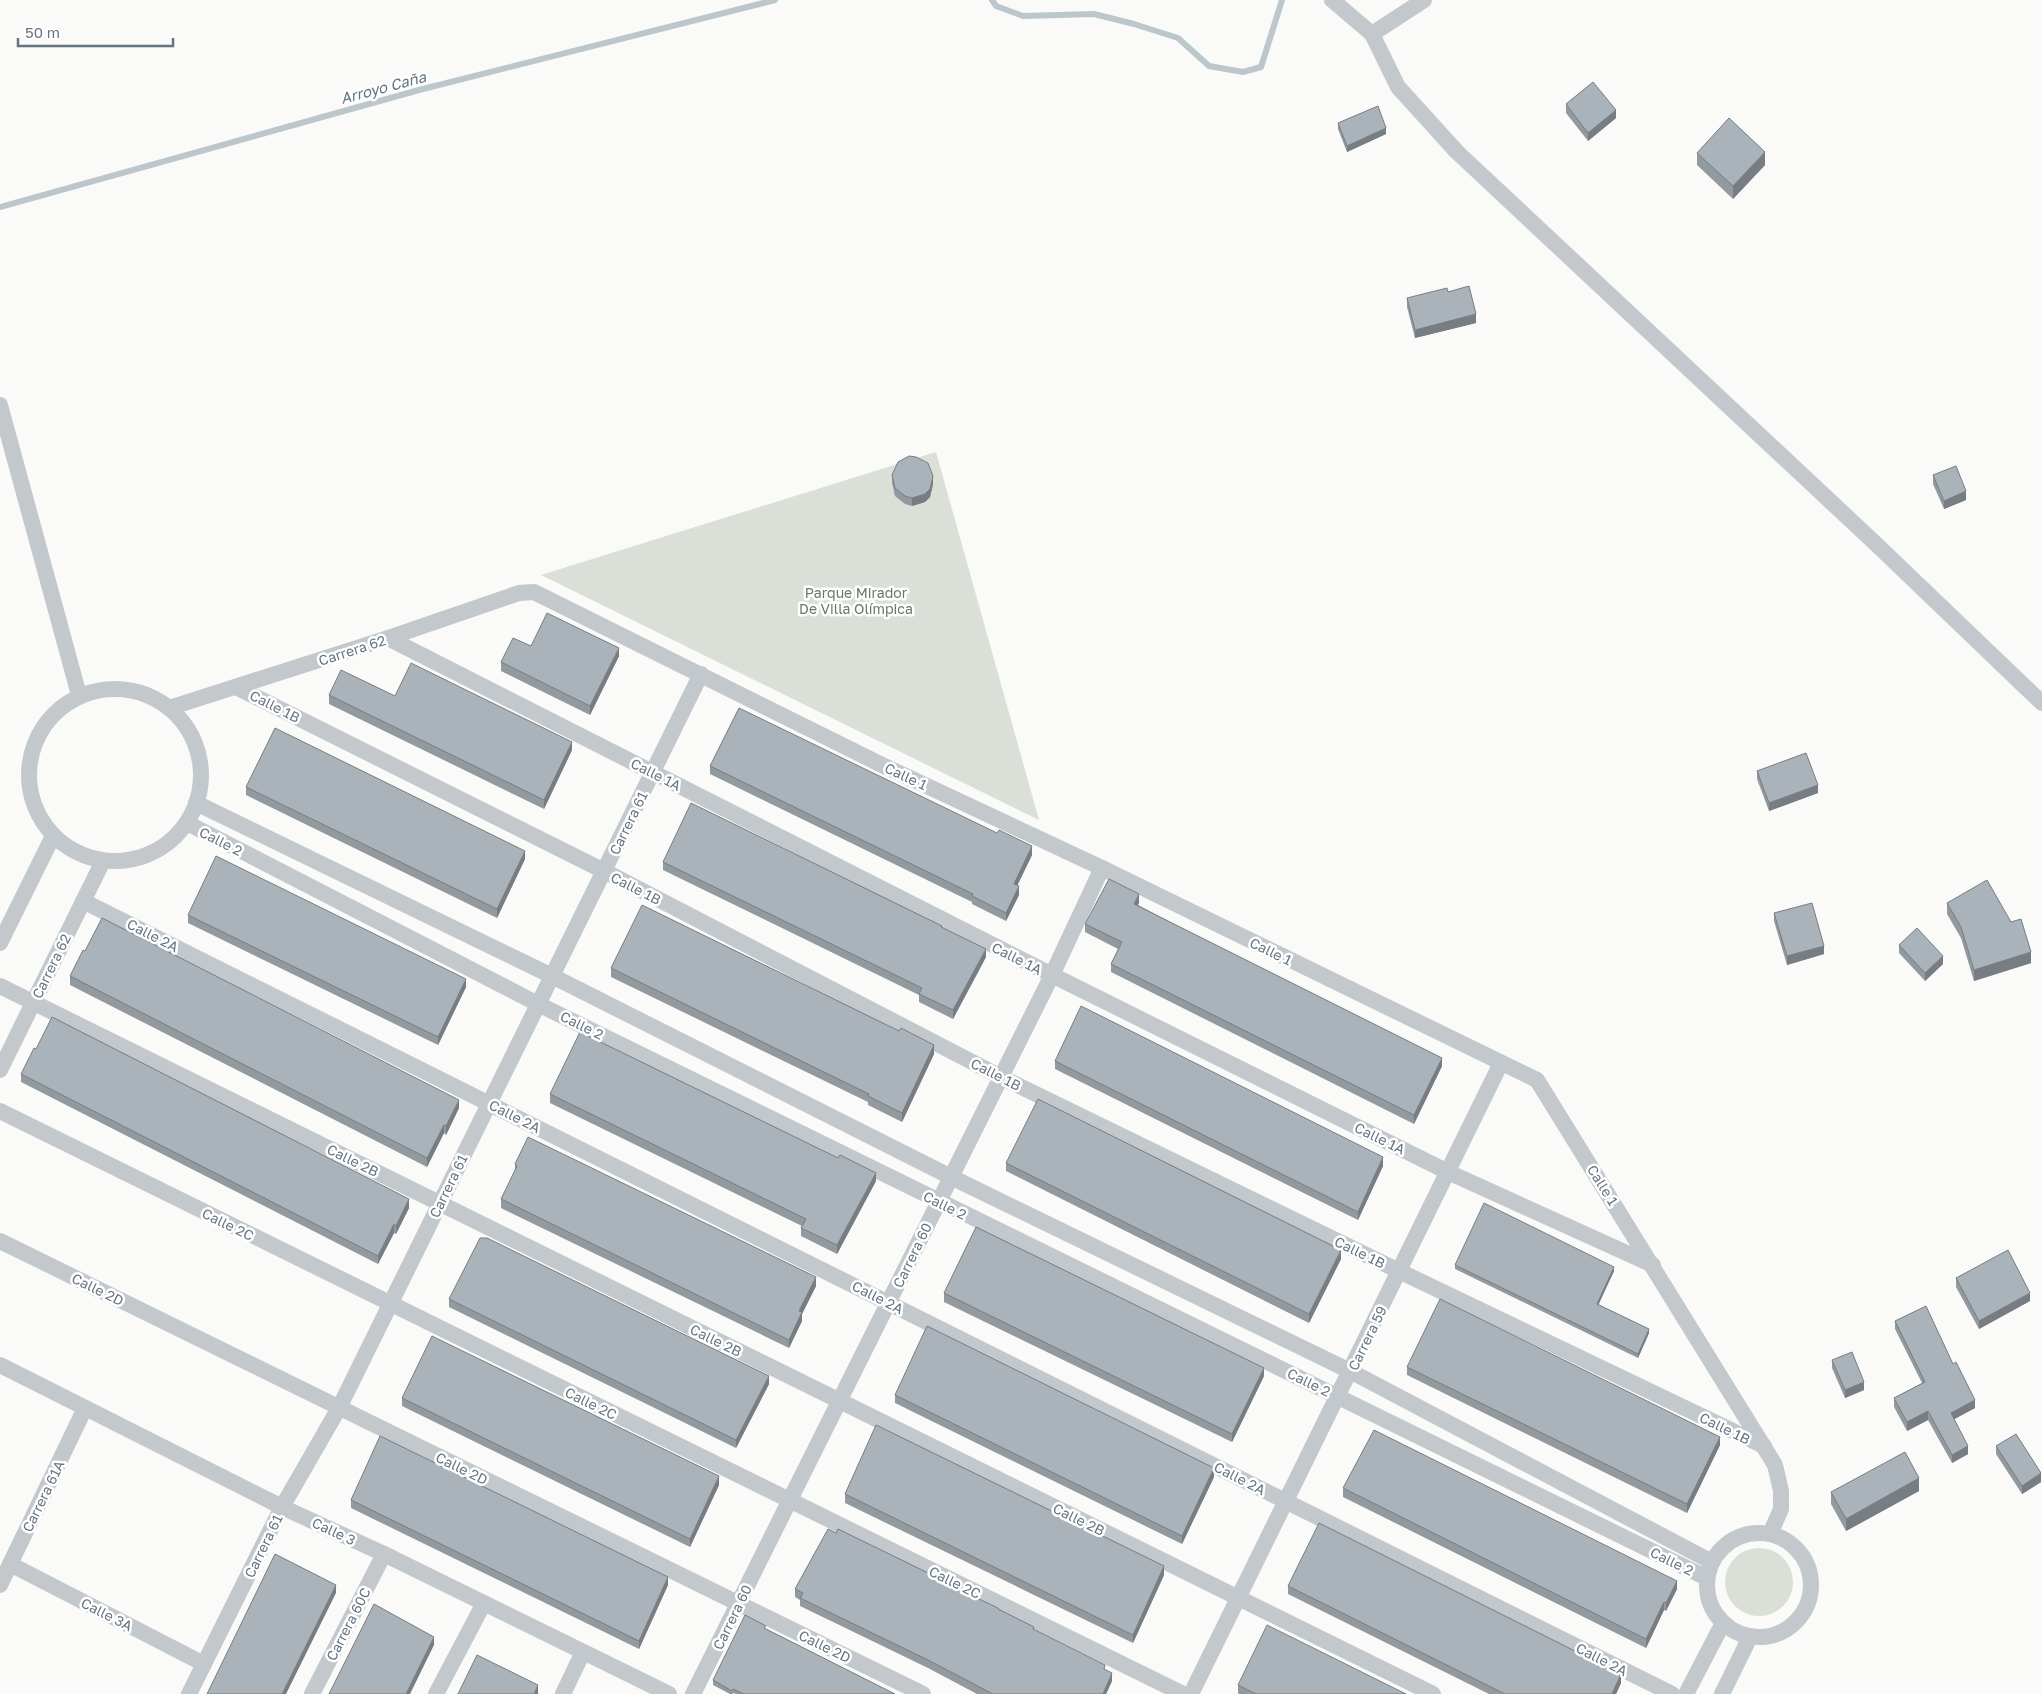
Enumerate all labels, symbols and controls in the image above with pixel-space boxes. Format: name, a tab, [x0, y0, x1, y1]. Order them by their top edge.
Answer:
scale bar	[18, 15, 172, 47]
text: 50 m	[25, 23, 60, 41]
water label: Arroyo Caña	[338, 67, 428, 108]
park label: Parque Mirador De Villa Olímpica	[799, 584, 913, 617]
street label: Carrera 62	[316, 631, 388, 669]
street label: Calle 1B	[247, 686, 303, 726]
street label: Calle 1A	[628, 754, 684, 794]
street label: Calle 1	[882, 759, 930, 793]
street label: Carrera 61	[605, 788, 651, 857]
street label: Calle 2	[197, 823, 245, 859]
street label: Calle 1B	[608, 868, 664, 908]
street label: Calle 2A	[124, 915, 182, 955]
street label: Carrera 62	[28, 931, 74, 1001]
street label: Calle 1	[1247, 934, 1295, 969]
street label: Calle 1A	[989, 938, 1045, 978]
street label: Calle 2	[558, 1007, 606, 1043]
street label: Calle 1B	[968, 1054, 1024, 1094]
street label: Calle 2A	[486, 1096, 544, 1136]
street label: Calle 1A	[1352, 1119, 1409, 1158]
street label: Calle 2B	[324, 1140, 382, 1180]
street label: Carrera 61	[425, 1151, 471, 1220]
street label: Calle 1	[1584, 1162, 1622, 1209]
street label: Calle 2	[921, 1187, 969, 1223]
street label: Calle 2C	[199, 1204, 257, 1244]
street label: Carrera 60	[889, 1220, 935, 1290]
street label: Calle 1B	[1332, 1233, 1388, 1271]
street label: Calle 2D	[69, 1269, 127, 1309]
street label: Calle 2A	[849, 1277, 907, 1317]
street label: Carrera 59	[1344, 1303, 1390, 1373]
street label: Calle 2B	[687, 1320, 745, 1360]
street label: Calle 2	[1285, 1364, 1333, 1400]
street label: Calle 2C	[562, 1383, 620, 1423]
street label: Calle 1B	[1697, 1409, 1753, 1447]
street label: Calle 2D	[433, 1448, 491, 1488]
street label: Carrera 61A	[18, 1457, 68, 1535]
street label: Calle 2A	[1211, 1458, 1269, 1498]
street label: Calle 2B	[1050, 1499, 1108, 1539]
street label: Carrera 61	[240, 1511, 286, 1580]
street label: Calle 3	[310, 1514, 358, 1548]
street label: Calle 2	[1648, 1543, 1696, 1579]
street label: Calle 2C	[926, 1562, 984, 1602]
street label: Carrera 60	[709, 1582, 755, 1652]
street label: Carrera 60C	[322, 1585, 374, 1663]
street label: Calle 3A	[78, 1594, 136, 1634]
street label: Calle 2D	[796, 1626, 854, 1666]
street label: Calle 2A	[1573, 1639, 1631, 1679]

